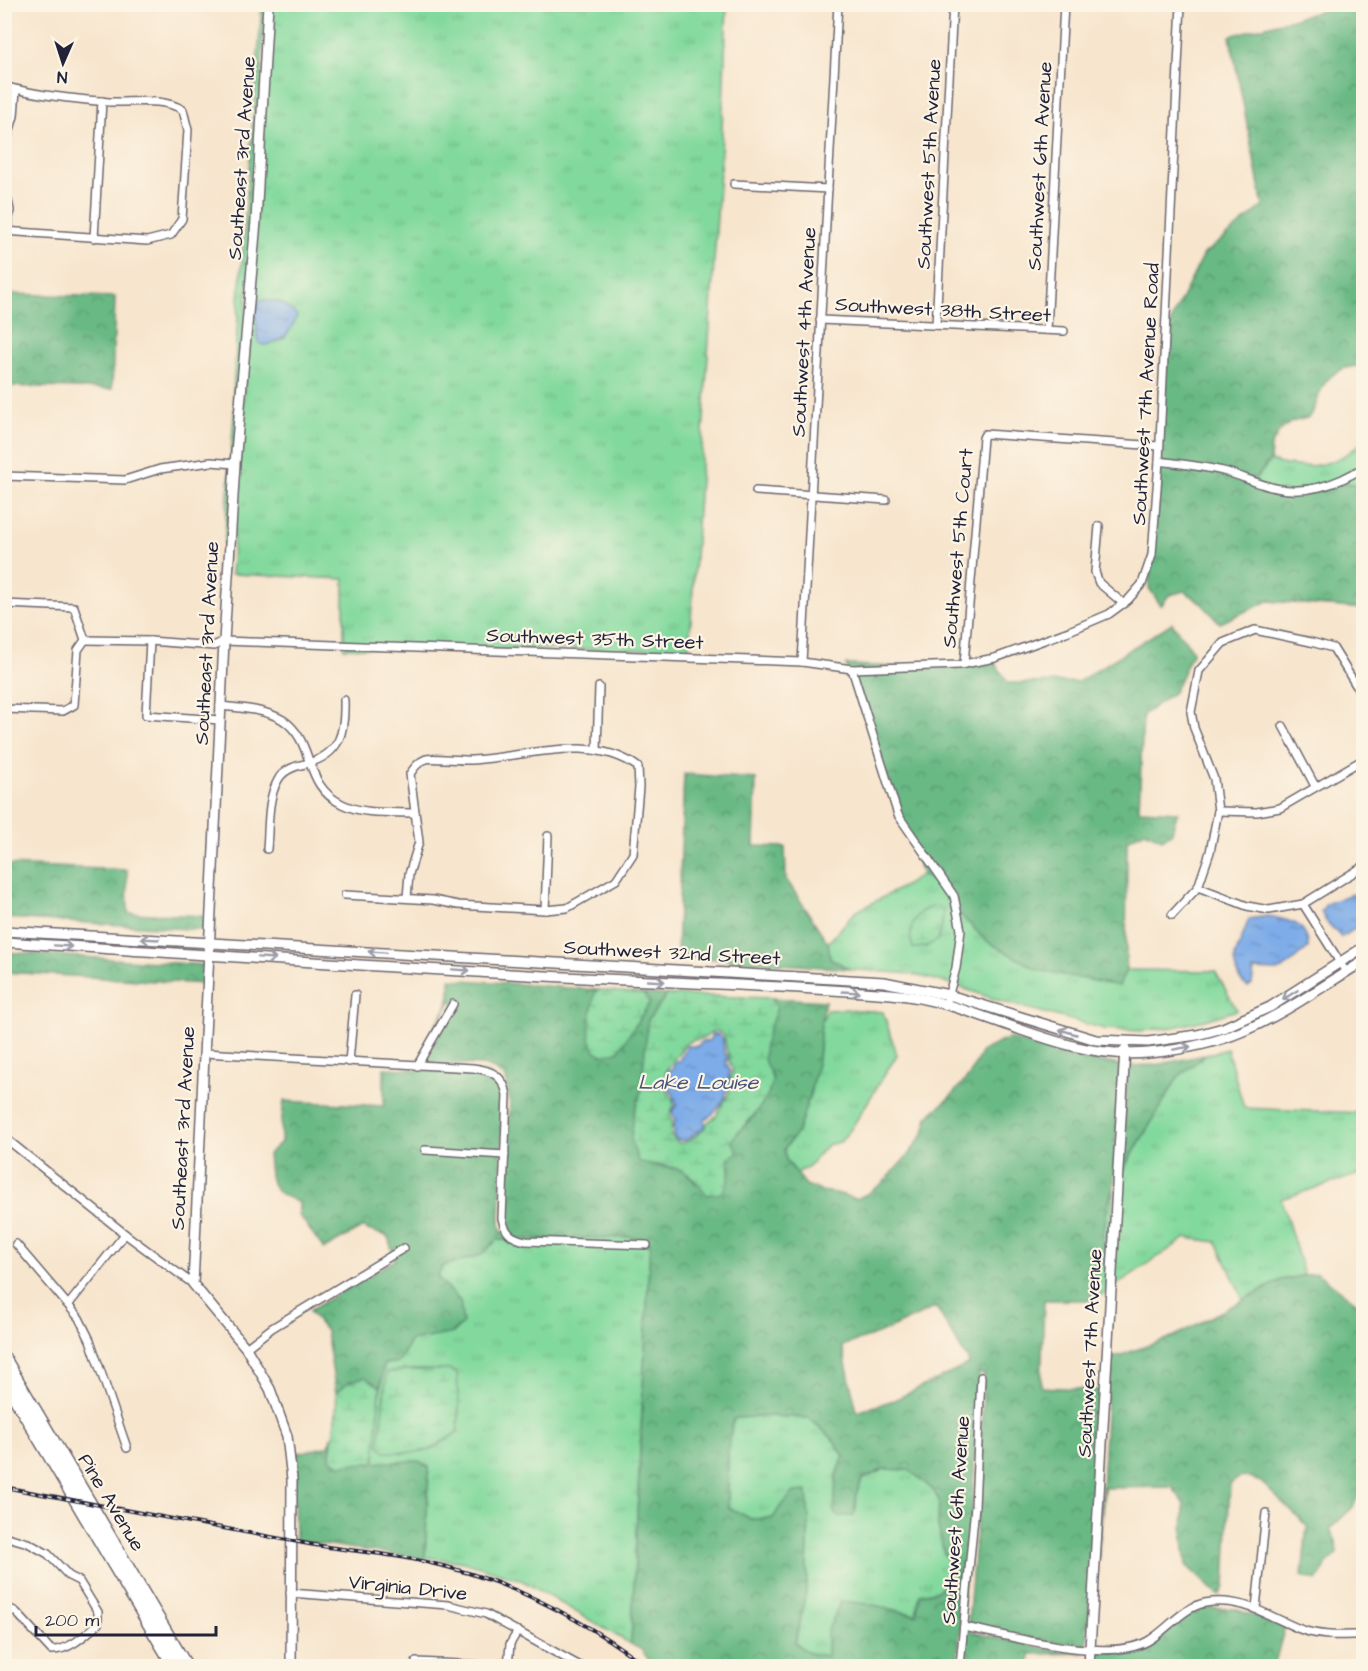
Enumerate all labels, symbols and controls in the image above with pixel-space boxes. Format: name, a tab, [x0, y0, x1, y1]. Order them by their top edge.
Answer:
north arrow	[33, 33, 93, 93]
street label: Southeast 3rd Avenue	[221, 55, 263, 261]
street label: Southwest 5th Avenue	[910, 58, 948, 270]
street label: Southwest 6th Avenue	[1021, 61, 1059, 271]
text: N	[57, 66, 68, 88]
street label: Southwest 4th Avenue	[785, 226, 823, 438]
street label: Southwest 7th Avenue Road	[1125, 262, 1167, 526]
street label: Southwest 38th Street	[834, 290, 1052, 330]
street label: Southwest 5th Court	[935, 447, 981, 649]
street label: Southeast 3rd Avenue	[188, 540, 226, 746]
street label: Southwest 35th Street	[486, 621, 704, 657]
one-way arrow	[141, 933, 161, 944]
street label: Southwest 32nd Street	[563, 933, 781, 973]
one-way arrow	[52, 940, 72, 951]
one-way arrow	[367, 947, 387, 958]
one-way arrow	[256, 952, 276, 963]
one-way arrow	[451, 965, 471, 976]
one-way arrow	[645, 976, 665, 987]
one-way arrow	[840, 986, 860, 997]
one-way arrow	[1282, 989, 1299, 1001]
street label: Southeast 3rd Avenue	[164, 1025, 202, 1231]
one-way arrow	[1059, 1026, 1078, 1037]
one-way arrow	[1172, 1042, 1192, 1053]
water label: Lake Louise	[638, 1068, 760, 1097]
street label: Southwest 7th Avenue	[1071, 1248, 1109, 1458]
street label: Southwest 6th Avenue	[935, 1415, 977, 1625]
street label: Pine Avenue	[71, 1448, 151, 1557]
street label: Virginia Drive	[347, 1568, 469, 1609]
scale bar	[36, 1599, 216, 1637]
text: 200 m	[45, 1608, 99, 1633]

